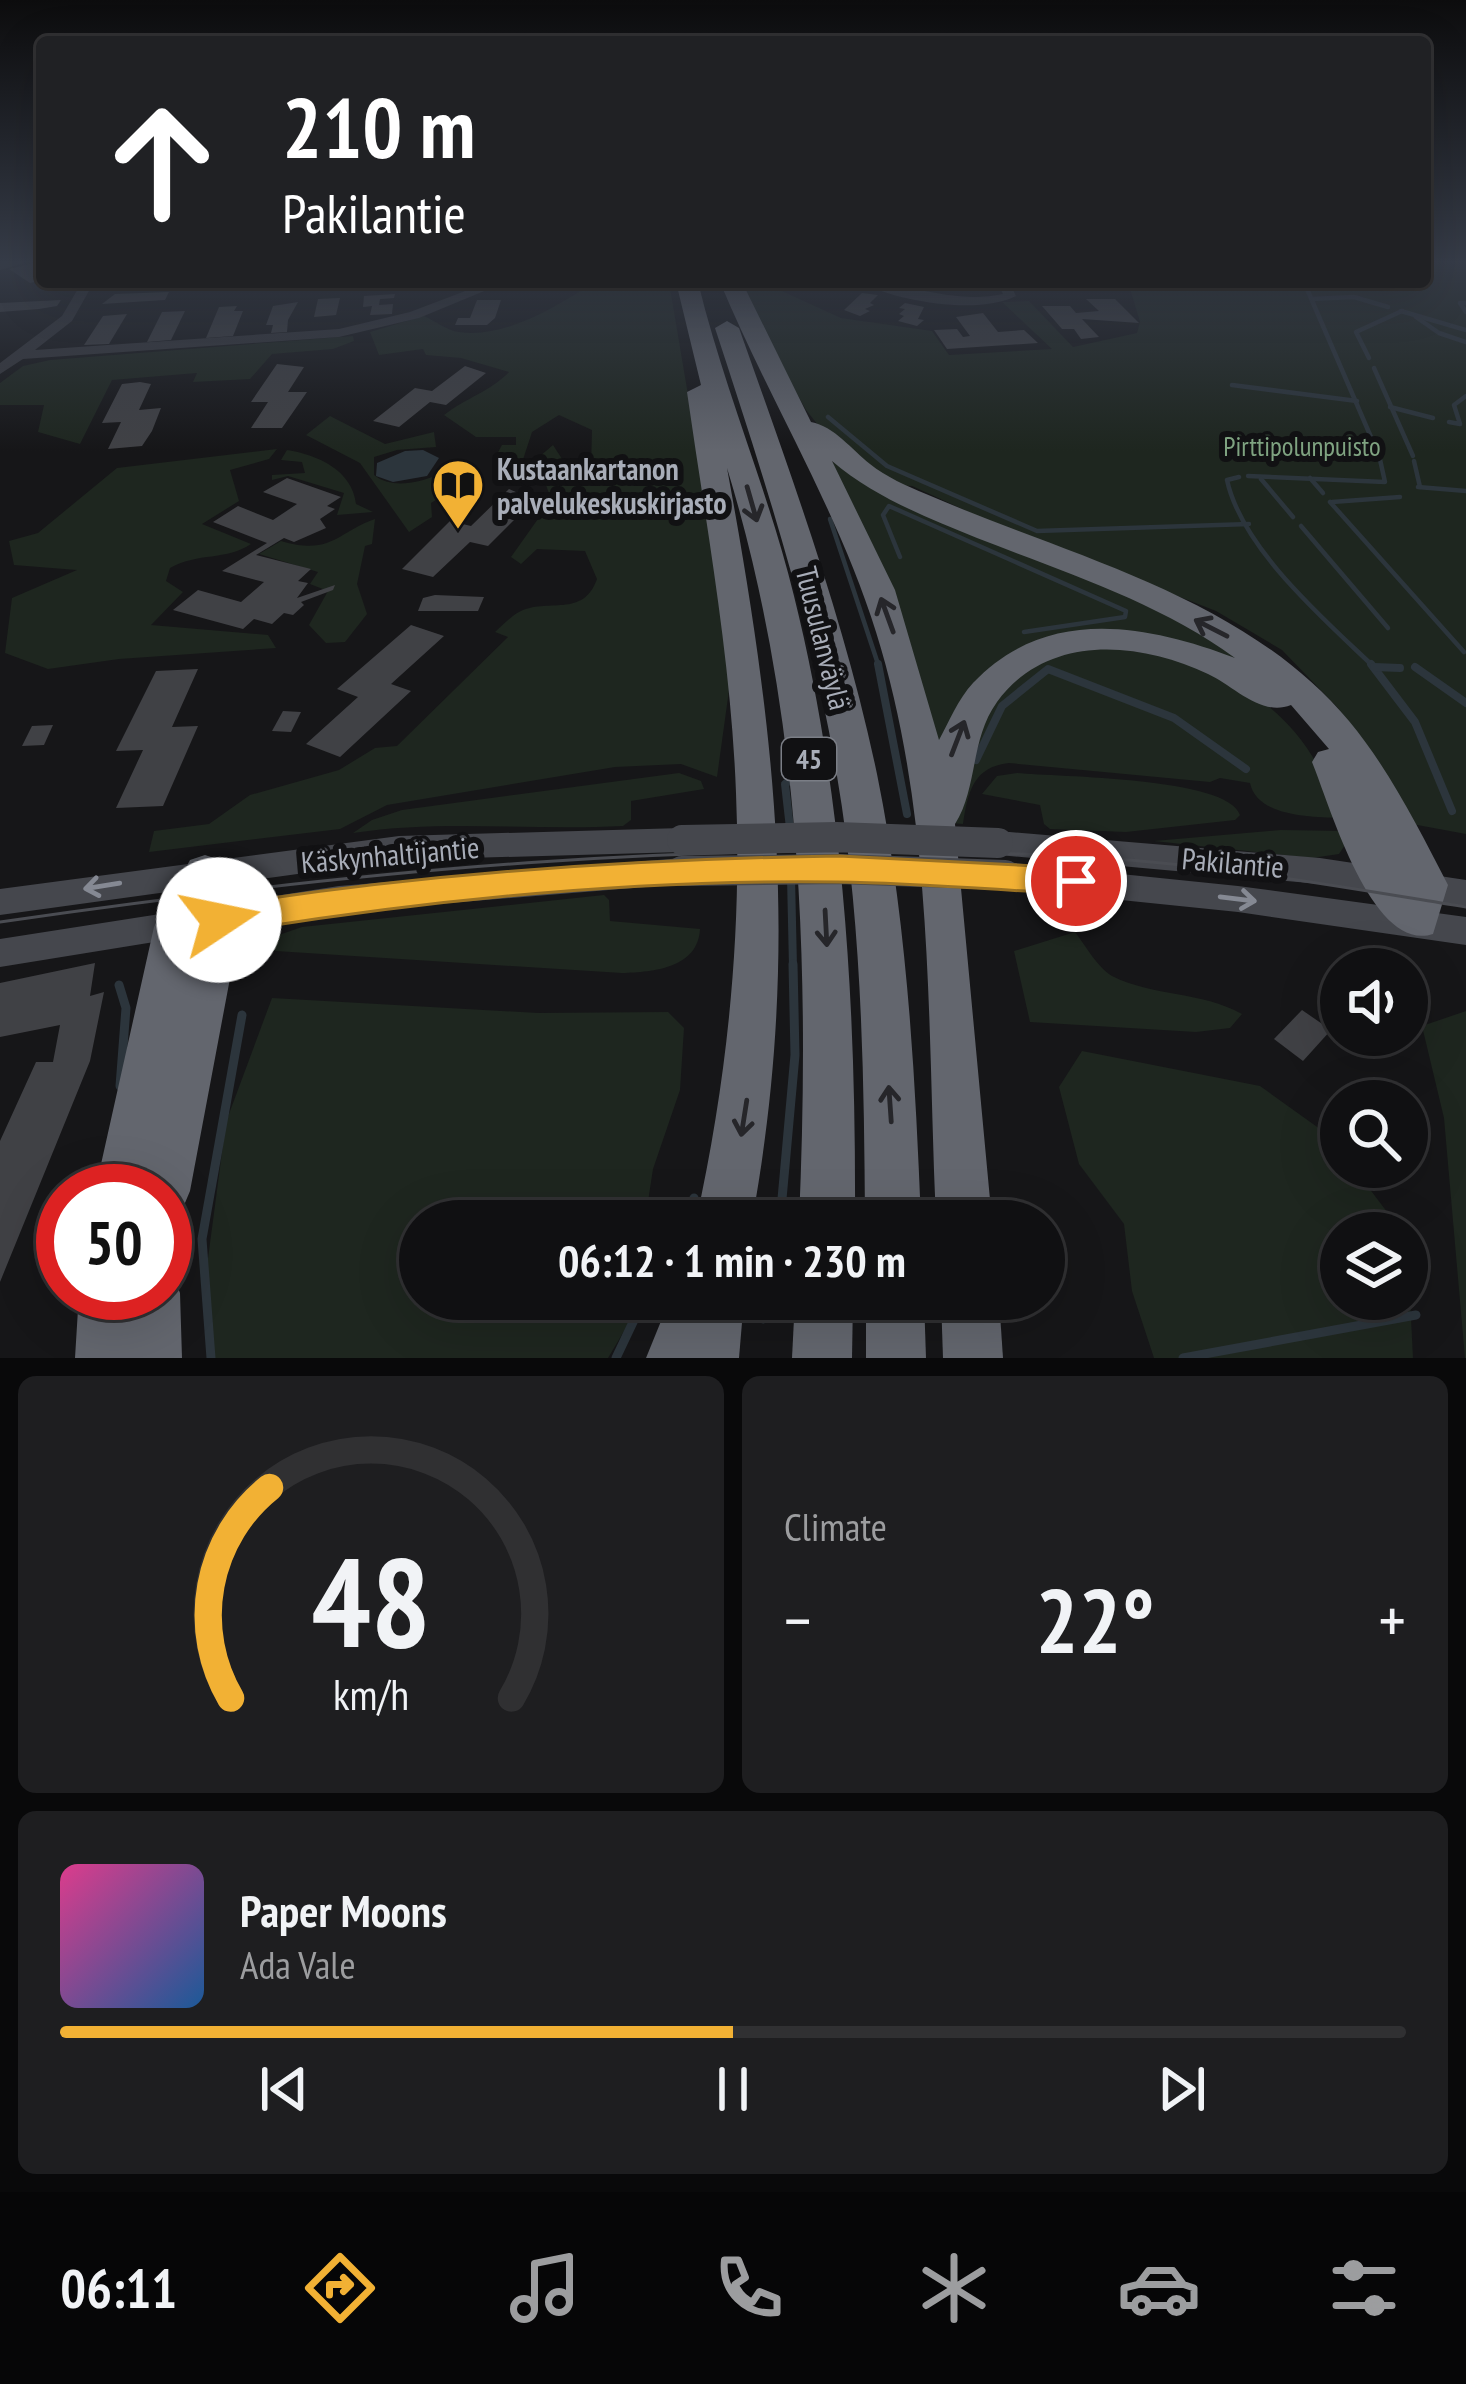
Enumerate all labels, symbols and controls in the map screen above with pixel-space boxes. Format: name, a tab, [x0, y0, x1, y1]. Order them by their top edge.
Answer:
text: 210 m	[282, 72, 475, 181]
icon: ahead	[84, 84, 240, 240]
text: Pakilantie	[282, 178, 466, 248]
park label: Pirttipolunpuisto	[1223, 429, 1381, 463]
place label: Kustaankartanon palvelukeskuskirjasto	[497, 449, 727, 522]
library icon: Kustaankartanon palvelukeskuskirjasto	[430, 457, 486, 531]
one-way arrow	[742, 484, 764, 522]
street label: Tuusulanväylä	[787, 562, 861, 714]
one-way arrow	[875, 597, 896, 634]
one-way arrow	[1193, 615, 1229, 638]
one-way arrow	[948, 720, 970, 757]
road number: 45	[782, 738, 836, 780]
street label: Käskynhaltijantie	[299, 827, 481, 881]
pin	[1025, 830, 1127, 932]
street label: Pakilantie	[1180, 838, 1286, 886]
icon: arrive	[1043, 848, 1109, 914]
position arrow	[156, 857, 282, 983]
one-way arrow	[84, 876, 123, 899]
one-way arrow	[1217, 889, 1256, 911]
one-way arrow	[814, 908, 837, 947]
map controls	[1320, 948, 1428, 1320]
button: sound	[1320, 948, 1428, 1056]
button: search	[1320, 1080, 1428, 1188]
one-way arrow	[878, 1085, 901, 1124]
one-way arrow	[732, 1097, 755, 1136]
speed limit sign: 50	[36, 1164, 192, 1320]
button: layers	[1320, 1212, 1428, 1320]
text: 06:12 · 1 min · 230 m	[558, 1231, 906, 1289]
text: Climate	[784, 1501, 887, 1552]
text: 48	[311, 1520, 431, 1681]
text: 22°	[1036, 1561, 1154, 1678]
text: −	[784, 1577, 811, 1662]
text: +	[1379, 1577, 1406, 1662]
text: km/h	[333, 1665, 409, 1721]
text: Paper Moons	[240, 1881, 447, 1939]
text: Ada Vale	[240, 1939, 356, 1990]
icon: previous	[251, 2056, 317, 2122]
icon: pause	[700, 2056, 766, 2122]
icon: next	[1149, 2056, 1215, 2122]
icon: directions	[298, 2246, 382, 2330]
icon: music	[503, 2246, 587, 2330]
icon: phone	[707, 2246, 791, 2330]
icon: climate	[912, 2246, 996, 2330]
icon: car	[1117, 2246, 1201, 2330]
icon: filters	[1322, 2246, 1406, 2330]
text: 06:11	[60, 2253, 177, 2323]

